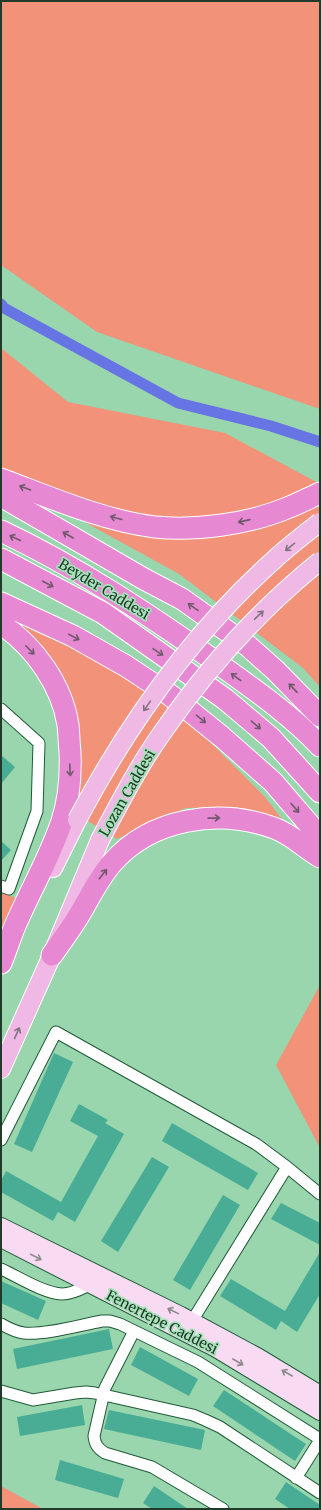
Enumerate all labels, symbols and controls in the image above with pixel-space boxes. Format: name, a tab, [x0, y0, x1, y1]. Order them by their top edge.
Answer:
one-way arrow	[19, 484, 31, 492]
one-way arrow	[110, 514, 123, 522]
one-way arrow	[238, 517, 251, 525]
one-way arrow	[63, 531, 75, 539]
one-way arrow	[9, 533, 21, 541]
one-way arrow	[284, 543, 295, 551]
street label: Beyder Caddesi	[55, 555, 153, 623]
one-way arrow	[42, 581, 54, 588]
one-way arrow	[188, 603, 199, 611]
one-way arrow	[254, 611, 264, 620]
one-way arrow	[68, 634, 80, 641]
one-way arrow	[25, 645, 35, 655]
one-way arrow	[153, 648, 164, 656]
one-way arrow	[231, 673, 242, 681]
one-way arrow	[288, 683, 298, 693]
one-way arrow	[143, 700, 151, 711]
one-way arrow	[195, 715, 206, 724]
one-way arrow	[250, 721, 261, 730]
street label: Lozan Caddesi	[95, 746, 159, 840]
one-way arrow	[66, 763, 74, 776]
one-way arrow	[291, 803, 300, 813]
one-way arrow	[207, 814, 220, 822]
one-way arrow	[99, 869, 107, 880]
one-way arrow	[14, 1028, 21, 1040]
one-way arrow	[29, 1254, 41, 1261]
street label: Fenertepe Caddesi	[103, 1286, 221, 1358]
one-way arrow	[167, 1307, 179, 1315]
one-way arrow	[232, 1358, 244, 1366]
one-way arrow	[281, 1369, 293, 1377]

